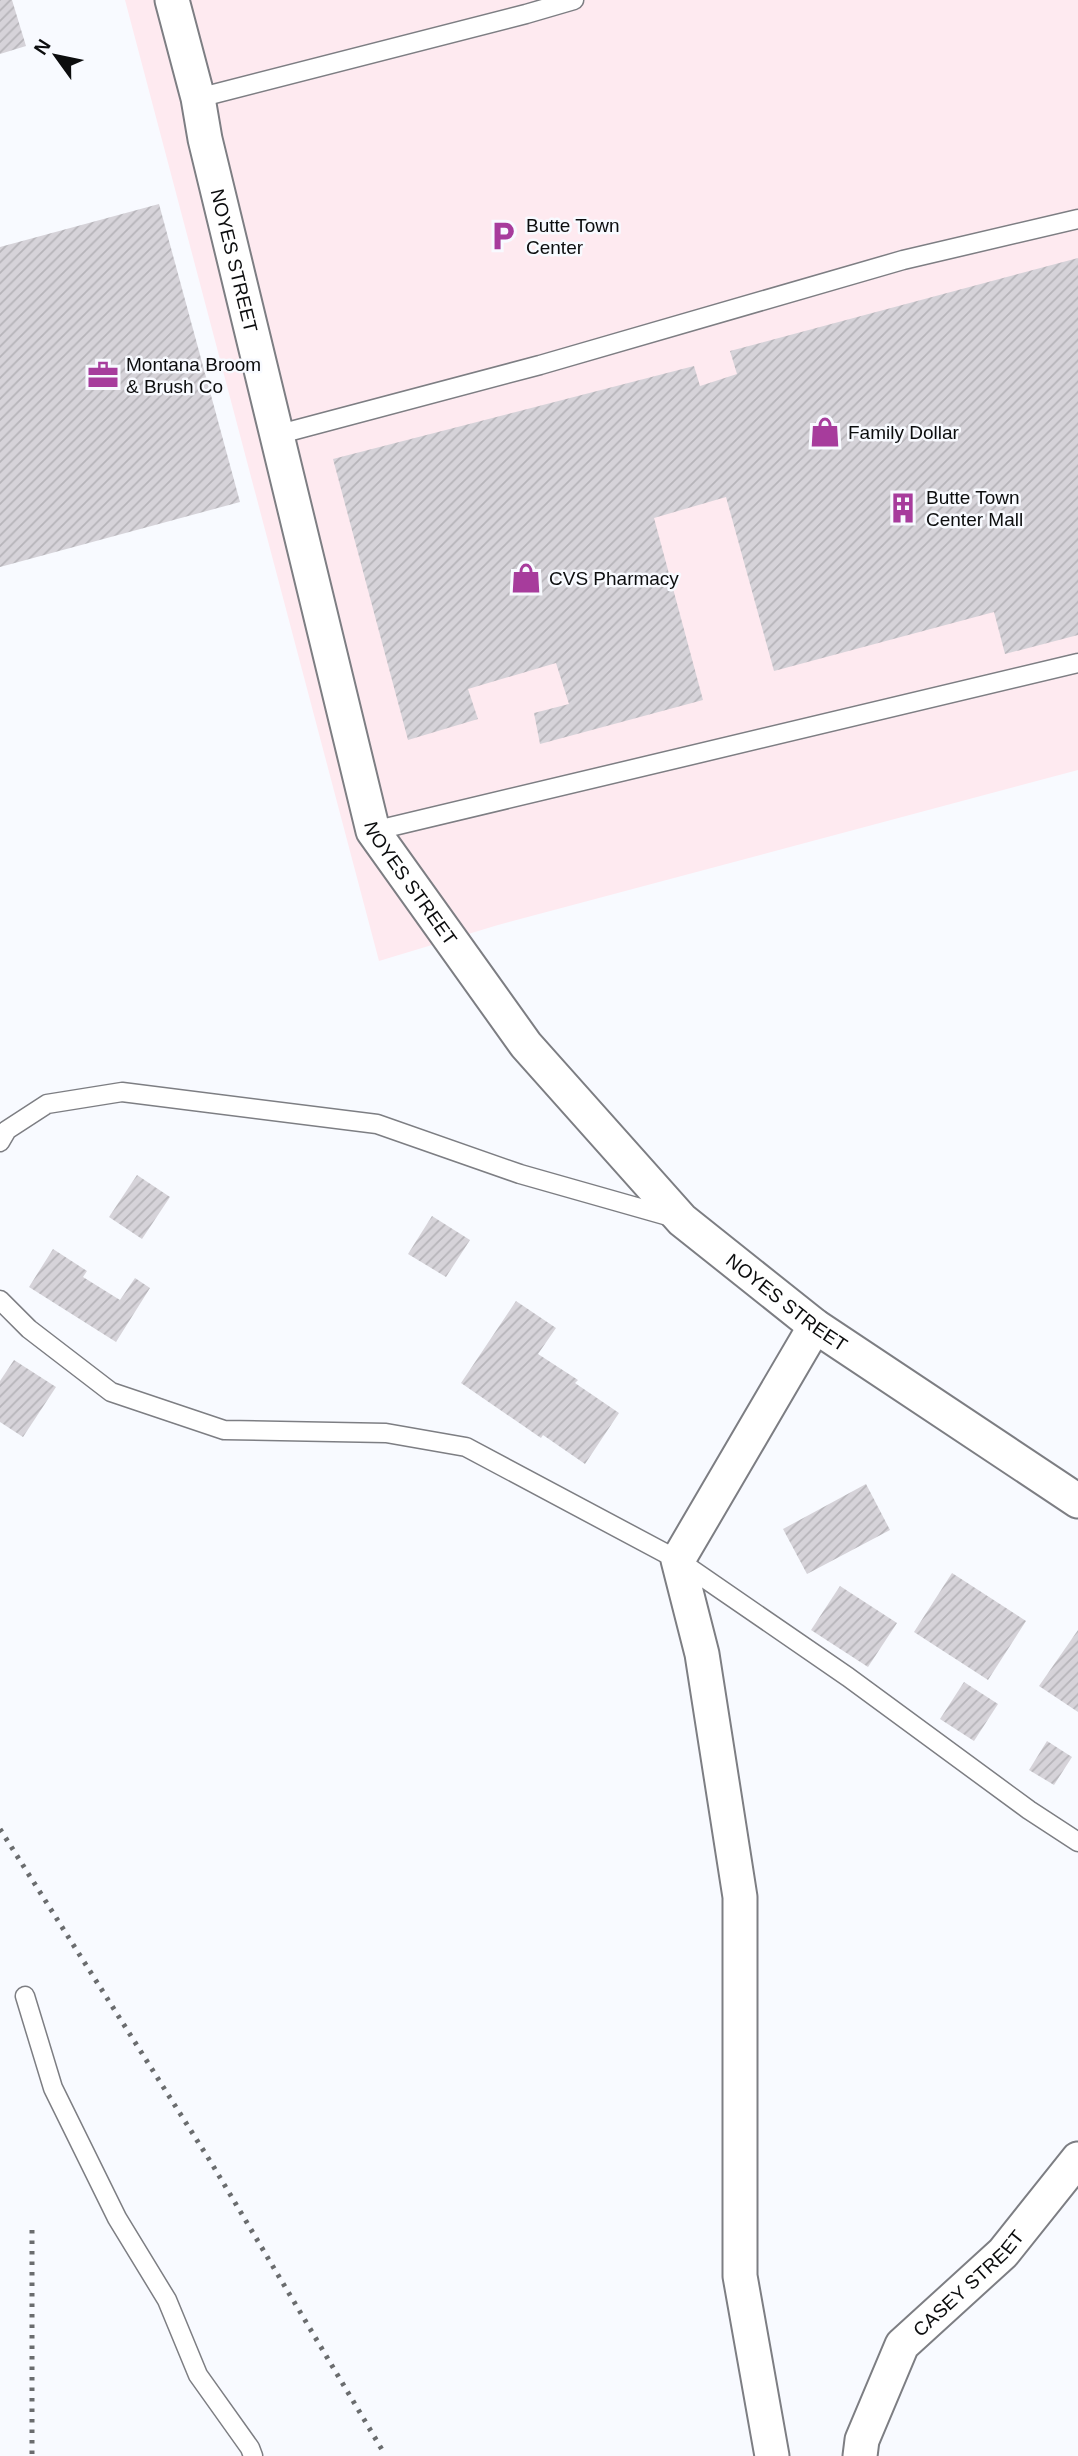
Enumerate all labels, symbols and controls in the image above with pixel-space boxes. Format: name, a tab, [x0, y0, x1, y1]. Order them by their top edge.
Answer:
north arrow	[21, 21, 91, 91]
text: N	[30, 36, 55, 58]
street label: NOYES STREET	[207, 187, 262, 335]
place label: Butte Town Center	[526, 215, 620, 258]
parking icon: Butte Town Center	[486, 219, 520, 253]
place label: Montana Broom & Brush Co	[126, 354, 261, 397]
office icon: Montana Broom & Brush Co	[86, 358, 120, 392]
shop icon: Family Dollar	[808, 415, 842, 449]
place label: Family Dollar	[848, 422, 960, 443]
place label: Butte Town Center Mall	[926, 487, 1023, 530]
building icon: Butte Town Center Mall	[886, 491, 920, 525]
shop icon: CVS Pharmacy	[509, 561, 543, 595]
place label: CVS Pharmacy	[549, 568, 679, 589]
street label: NOYES STREET	[361, 819, 462, 949]
street label: NOYES STREET	[722, 1249, 852, 1355]
street label: CASEY STREET	[909, 2226, 1028, 2340]

